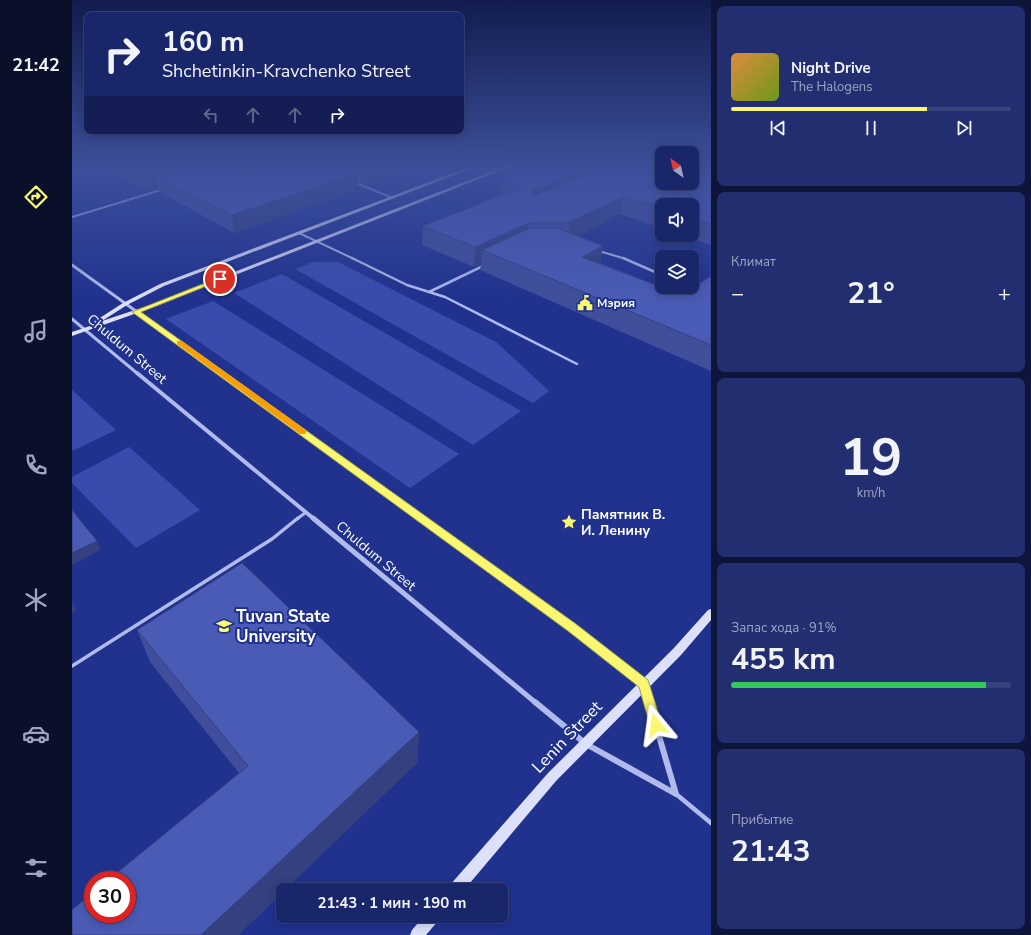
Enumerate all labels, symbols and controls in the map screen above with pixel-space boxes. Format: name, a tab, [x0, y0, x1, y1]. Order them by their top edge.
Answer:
text: 160 m	[162, 23, 245, 61]
icon: right	[96, 28, 148, 80]
text: 21:42	[12, 53, 60, 77]
text: Night Drive	[791, 58, 871, 78]
text: Shchetinkin-Kravchenko Street	[162, 59, 410, 83]
text: The Halogens	[791, 78, 872, 96]
icon: left	[200, 104, 222, 126]
icon: ahead	[242, 104, 264, 126]
icon: ahead	[284, 104, 306, 126]
icon: right	[326, 104, 348, 126]
icon: previous	[767, 117, 789, 139]
icon: pause	[860, 117, 882, 139]
icon: next	[953, 117, 975, 139]
north arrow	[655, 146, 699, 190]
map controls	[655, 146, 699, 294]
icon: directions	[22, 183, 50, 211]
button: sound	[655, 198, 699, 242]
button: layers	[655, 250, 699, 294]
text: Климат	[731, 253, 776, 271]
pin	[203, 262, 237, 296]
icon: arrive	[209, 268, 231, 290]
text: 21°	[847, 273, 895, 314]
text: −	[731, 279, 744, 309]
text: +	[998, 279, 1011, 309]
public building icon: Мэрия	[576, 294, 594, 312]
place label: Мэрия	[597, 295, 635, 311]
street label: Chuldum Street	[83, 310, 171, 388]
icon: music	[22, 317, 50, 345]
text: 19	[840, 422, 902, 493]
icon: phone	[22, 451, 50, 479]
text: km/h	[857, 484, 885, 502]
place label: Памятник В. И. Ленину	[581, 505, 665, 540]
place icon: Памятник В. И. Ленину	[560, 513, 578, 531]
street label: Chuldum Street	[332, 517, 420, 595]
icon: climate	[22, 586, 50, 614]
place label: Tuvan State University	[236, 605, 330, 648]
school or university icon: Tuvan State University	[215, 617, 233, 635]
text: Запас хода · 91%	[731, 619, 837, 637]
text: 455 km	[731, 639, 836, 680]
street label: Lenin Street	[527, 695, 608, 778]
position arrow	[635, 704, 677, 746]
icon: car	[22, 720, 50, 748]
text: Прибытие	[731, 811, 793, 829]
text: 21:43	[731, 831, 810, 872]
icon: filters	[22, 854, 50, 882]
speed limit sign: 30	[84, 871, 136, 923]
text: 21:43 · 1 мин · 190 m	[317, 893, 467, 913]

